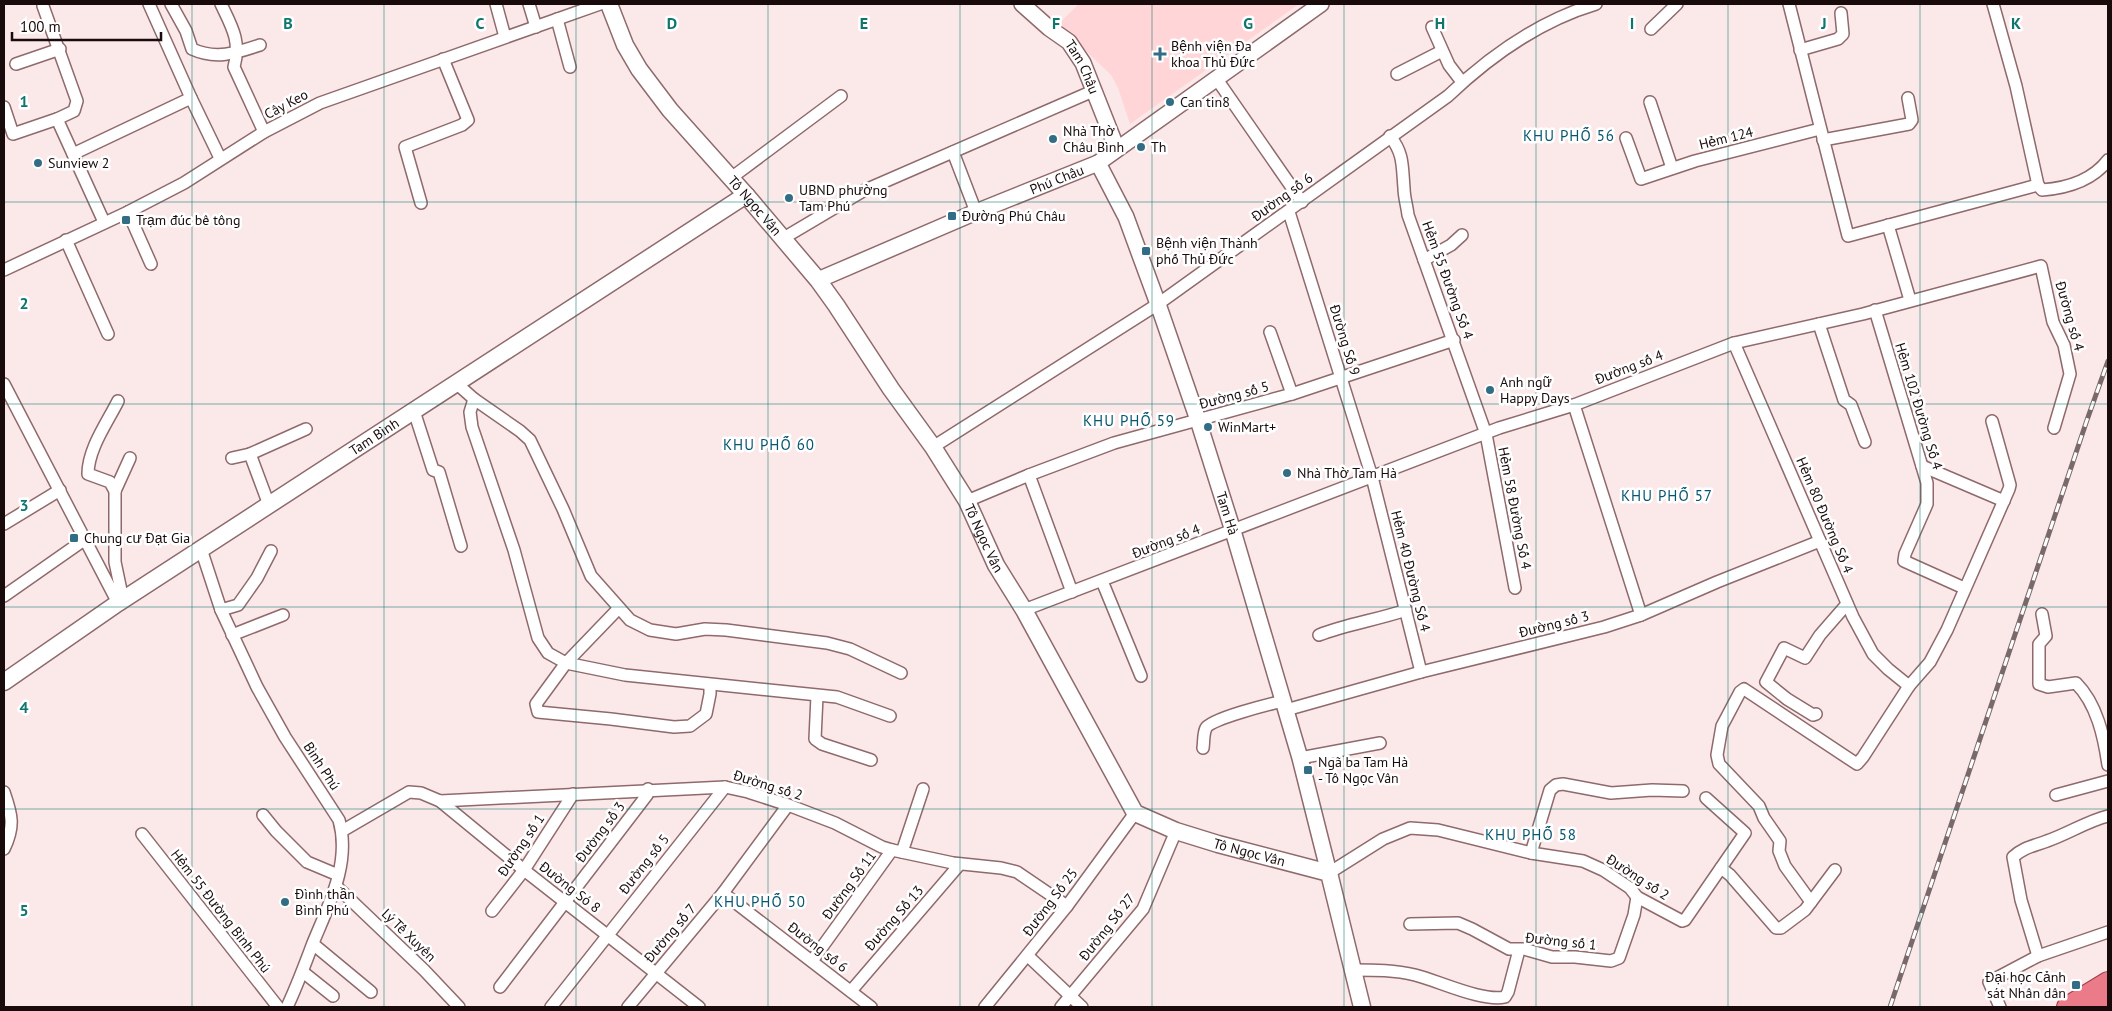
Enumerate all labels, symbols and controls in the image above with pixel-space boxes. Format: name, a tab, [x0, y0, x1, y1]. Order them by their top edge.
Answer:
scale bar	[12, 10, 161, 42]
text: B	[283, 13, 293, 33]
text: C	[476, 13, 485, 33]
text: D	[667, 13, 677, 33]
text: E	[860, 13, 868, 33]
text: F	[1052, 13, 1060, 33]
text: G	[1243, 13, 1253, 33]
text: H	[1435, 13, 1445, 33]
text: I	[1630, 13, 1634, 33]
text: J	[1820, 13, 1827, 33]
text: K	[2011, 13, 2021, 33]
text: 100 m	[20, 17, 61, 36]
street label: Tam Châu	[1061, 36, 1103, 97]
place label: Bệnh viện Đa khoa Thủ Đức	[1171, 37, 1255, 71]
marker: Bệnh viện Đa khoa Thủ Đức	[1153, 47, 1167, 61]
street label: Cây Keo	[261, 85, 311, 123]
text: 1	[19, 91, 29, 111]
place label: Can tin8	[1180, 93, 1230, 111]
marker: Can tin8	[1164, 96, 1176, 108]
place label: Nhà Thờ Châu Bình	[1063, 122, 1124, 156]
street label: Hẻm 124	[1697, 123, 1755, 153]
district label: KHU PHỐ 56	[1523, 126, 1615, 145]
marker: Nhà Thờ Châu Bình	[1047, 133, 1059, 145]
place label: Th	[1151, 138, 1166, 156]
marker: Th	[1135, 141, 1147, 153]
place label: Sunview 2	[48, 154, 109, 172]
marker: Sunview 2	[32, 157, 44, 169]
street label: Phú Châu	[1027, 161, 1087, 199]
street label: Đường số 6	[1247, 169, 1316, 226]
street label: Tô Ngọc Vân	[724, 172, 786, 239]
place label: UBND phường Tam Phú	[799, 181, 888, 215]
marker: UBND phường Tam Phú	[783, 192, 795, 204]
place label: Đường Phú Châu	[961, 207, 1066, 225]
marker: Đường Phú Châu	[946, 210, 958, 222]
place label: Trạm đúc bê tông	[136, 211, 240, 229]
marker: Trạm đúc bê tông	[120, 214, 132, 226]
street label: Hẻm 55 Đường Số 4	[1418, 219, 1478, 342]
place label: Bệnh viện Thành phố Thủ Đức	[1156, 234, 1258, 268]
marker: Bệnh viện Thành phố Thủ Đức	[1140, 245, 1152, 257]
street label: Đường số 4	[2051, 278, 2089, 353]
text: 2	[19, 293, 29, 313]
street label: Đường Số 9	[1325, 302, 1364, 378]
street label: Hẻm 102 Đường Số 4	[1891, 340, 1947, 472]
street label: Đường số 4	[1591, 346, 1666, 389]
place label: Anh ngữ Happy Days	[1500, 373, 1570, 407]
street label: Đường số 5	[1196, 377, 1271, 413]
marker: Anh ngữ Happy Days	[1484, 384, 1496, 396]
district label: KHU PHỐ 59	[1083, 411, 1175, 430]
street label: Tam Bình	[346, 414, 402, 459]
place label: WinMart+	[1218, 418, 1276, 436]
marker: WinMart+	[1202, 421, 1214, 433]
district label: KHU PHỐ 60	[723, 435, 815, 454]
street label: Hẻm 58 Đường Số 4	[1494, 445, 1536, 571]
street label: Hẻm 80 Đường Số 4	[1792, 454, 1858, 576]
place label: Nhà Thờ Tam Hà	[1297, 464, 1397, 482]
marker: Nhà Thờ Tam Hà	[1281, 467, 1293, 479]
district label: KHU PHỐ 57	[1621, 486, 1713, 505]
street label: Tam Hà	[1212, 489, 1243, 537]
text: 3	[19, 495, 29, 515]
street label: Tô Ngọc Vân	[960, 501, 1008, 576]
street label: Hẻm 40 Đường Số 4	[1387, 509, 1435, 634]
street label: Đường số 4	[1128, 520, 1203, 563]
place label: Chung cư Đạt Gia	[84, 529, 190, 547]
marker: Chung cư Đạt Gia	[68, 532, 80, 544]
street label: Đường số 3	[1516, 607, 1591, 642]
text: 4	[19, 697, 29, 717]
street label: Bình Phú	[300, 738, 344, 794]
place label: Ngã ba Tam Hà - Tô Ngọc Vân	[1318, 753, 1408, 787]
marker: Ngã ba Tam Hà - Tô Ngọc Vân	[1302, 764, 1314, 776]
street label: Đường số 2	[730, 766, 805, 804]
street label: Đường số 3	[571, 798, 629, 867]
street label: Đường số 1	[493, 810, 548, 880]
district label: KHU PHỐ 58	[1485, 825, 1577, 844]
street label: Đường số 5	[614, 830, 673, 898]
street label: Tô Ngọc Vân	[1211, 834, 1287, 870]
street label: Hẻm 55 Đường Bình Phú	[167, 846, 275, 976]
street label: Đường Số 11	[817, 847, 880, 924]
street label: Đường số 2	[1602, 849, 1673, 904]
street label: Đường Só 8	[535, 857, 604, 917]
street label: Đường Số 25	[1018, 864, 1081, 940]
street label: Đường Số 13	[860, 882, 927, 955]
place label: Đình thần Bình Phú	[294, 885, 355, 919]
street label: Đường Số 27	[1074, 890, 1139, 965]
district label: KHU PHỐ 50	[714, 892, 806, 911]
marker: Đình thần Bình Phú	[279, 896, 291, 908]
text: 5	[19, 900, 29, 920]
street label: Đường số 7	[639, 900, 700, 967]
street label: Lý Tế Xuyên	[378, 905, 440, 965]
street label: Đường số 6	[784, 917, 852, 976]
street label: Đường số 1	[1524, 928, 1597, 954]
place label: Đại học Cảnh sát Nhân dân	[1984, 968, 2066, 1002]
marker: Đại học Cảnh sát Nhân dân	[2070, 979, 2082, 991]

